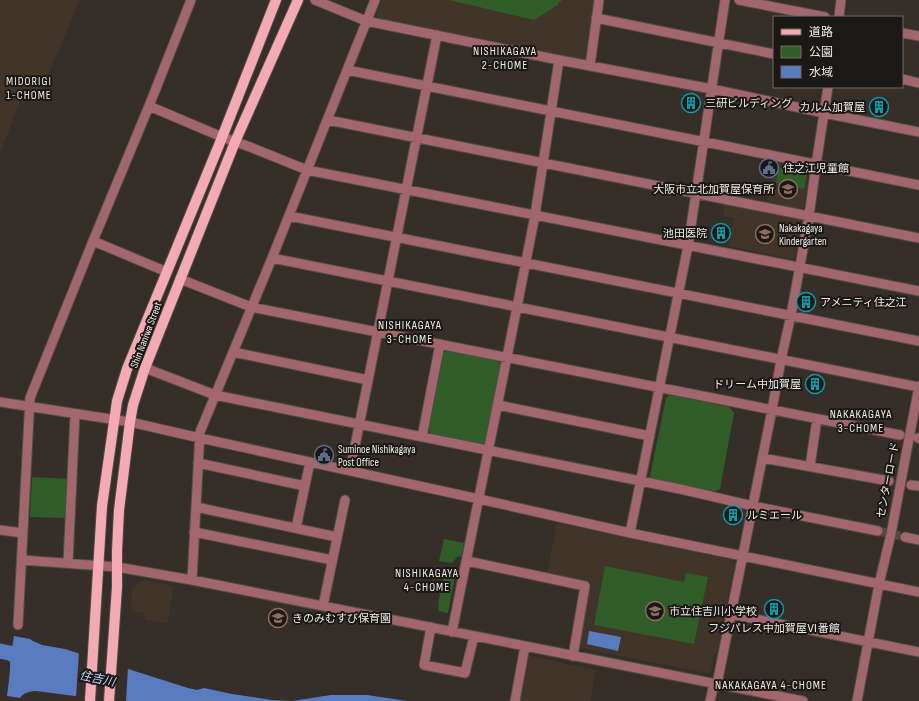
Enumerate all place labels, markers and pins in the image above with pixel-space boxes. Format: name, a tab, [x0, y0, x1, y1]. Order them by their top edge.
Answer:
building icon: 三研ビルディング	[680, 92, 702, 114]
building icon: カルム加賀屋	[868, 96, 890, 118]
place label: 三研ビルディング	[705, 97, 792, 110]
place label: カルム加賀屋	[799, 101, 865, 114]
public building icon: 住之江児童館	[758, 157, 780, 179]
place label: 住之江児童館	[783, 162, 849, 175]
school or university icon: 大阪市立北加賀屋保育所	[777, 178, 799, 200]
place label: 大阪市立北加賀屋保育所	[653, 183, 775, 196]
building icon: 池田医院	[710, 222, 732, 244]
place label: Nakakagaya Kindergarten	[779, 222, 827, 248]
school or university icon: Nakakagaya Kindergarten	[754, 223, 776, 245]
place label: 池田医院	[663, 227, 707, 240]
building icon: アメニティ住之江	[795, 291, 817, 313]
place label: アメニティ住之江	[820, 296, 907, 309]
building icon: ドリーム中加賀屋	[804, 373, 826, 395]
place label: ドリーム中加賀屋	[713, 378, 801, 391]
place label: Suminoe Nishikagaya Post Office	[338, 443, 415, 469]
public building icon: Suminoe Nishikagaya Post Office	[313, 444, 335, 466]
building icon: ルミエール	[722, 504, 744, 526]
place label: ルミエール	[747, 509, 802, 522]
building icon: フジパレス中加賀屋Ⅵ番館	[763, 598, 785, 620]
school or university icon: 市立住吉川小学校	[644, 600, 666, 622]
place label: 市立住吉川小学校	[669, 605, 757, 618]
school or university icon: きのみむすび保育園	[267, 607, 289, 629]
place label: きのみむすび保育園	[292, 612, 391, 625]
place label: フジパレス中加賀屋Ⅵ番館	[708, 622, 840, 635]

